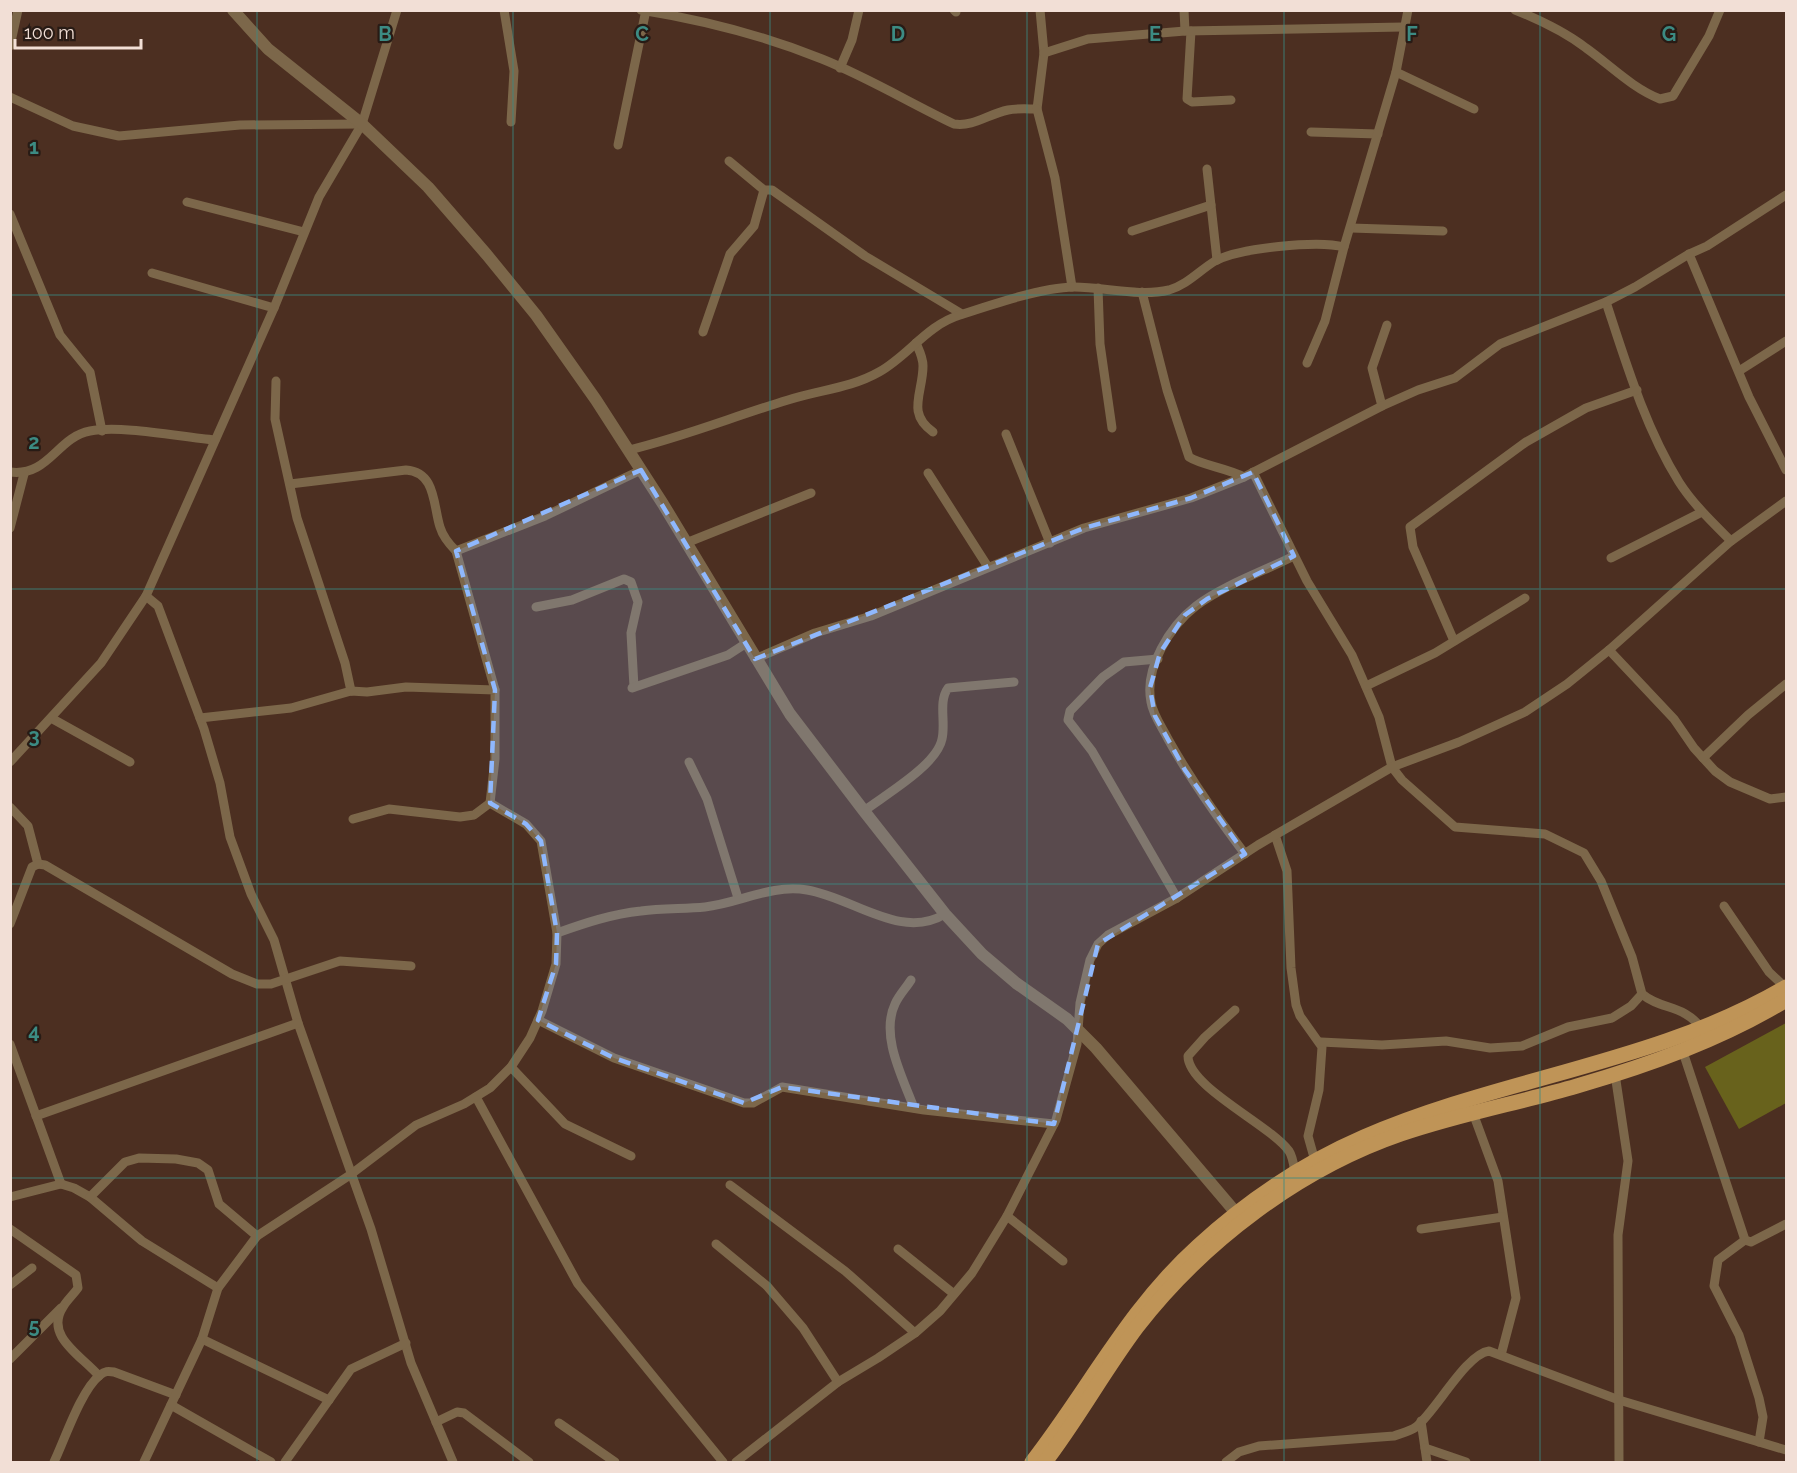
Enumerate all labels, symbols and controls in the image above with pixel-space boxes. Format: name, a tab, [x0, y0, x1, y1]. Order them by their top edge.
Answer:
scale bar	[15, 12, 141, 50]
text: 100 m	[24, 22, 75, 43]
text: B	[378, 22, 392, 46]
text: C	[635, 22, 649, 46]
text: D	[891, 22, 905, 46]
text: E	[1149, 22, 1161, 46]
text: F	[1406, 22, 1418, 46]
text: G	[1662, 22, 1676, 46]
text: 1	[29, 135, 39, 159]
text: 2	[28, 430, 40, 454]
text: 3	[28, 724, 40, 748]
text: 4	[28, 1019, 40, 1043]
text: 5	[28, 1314, 40, 1338]

